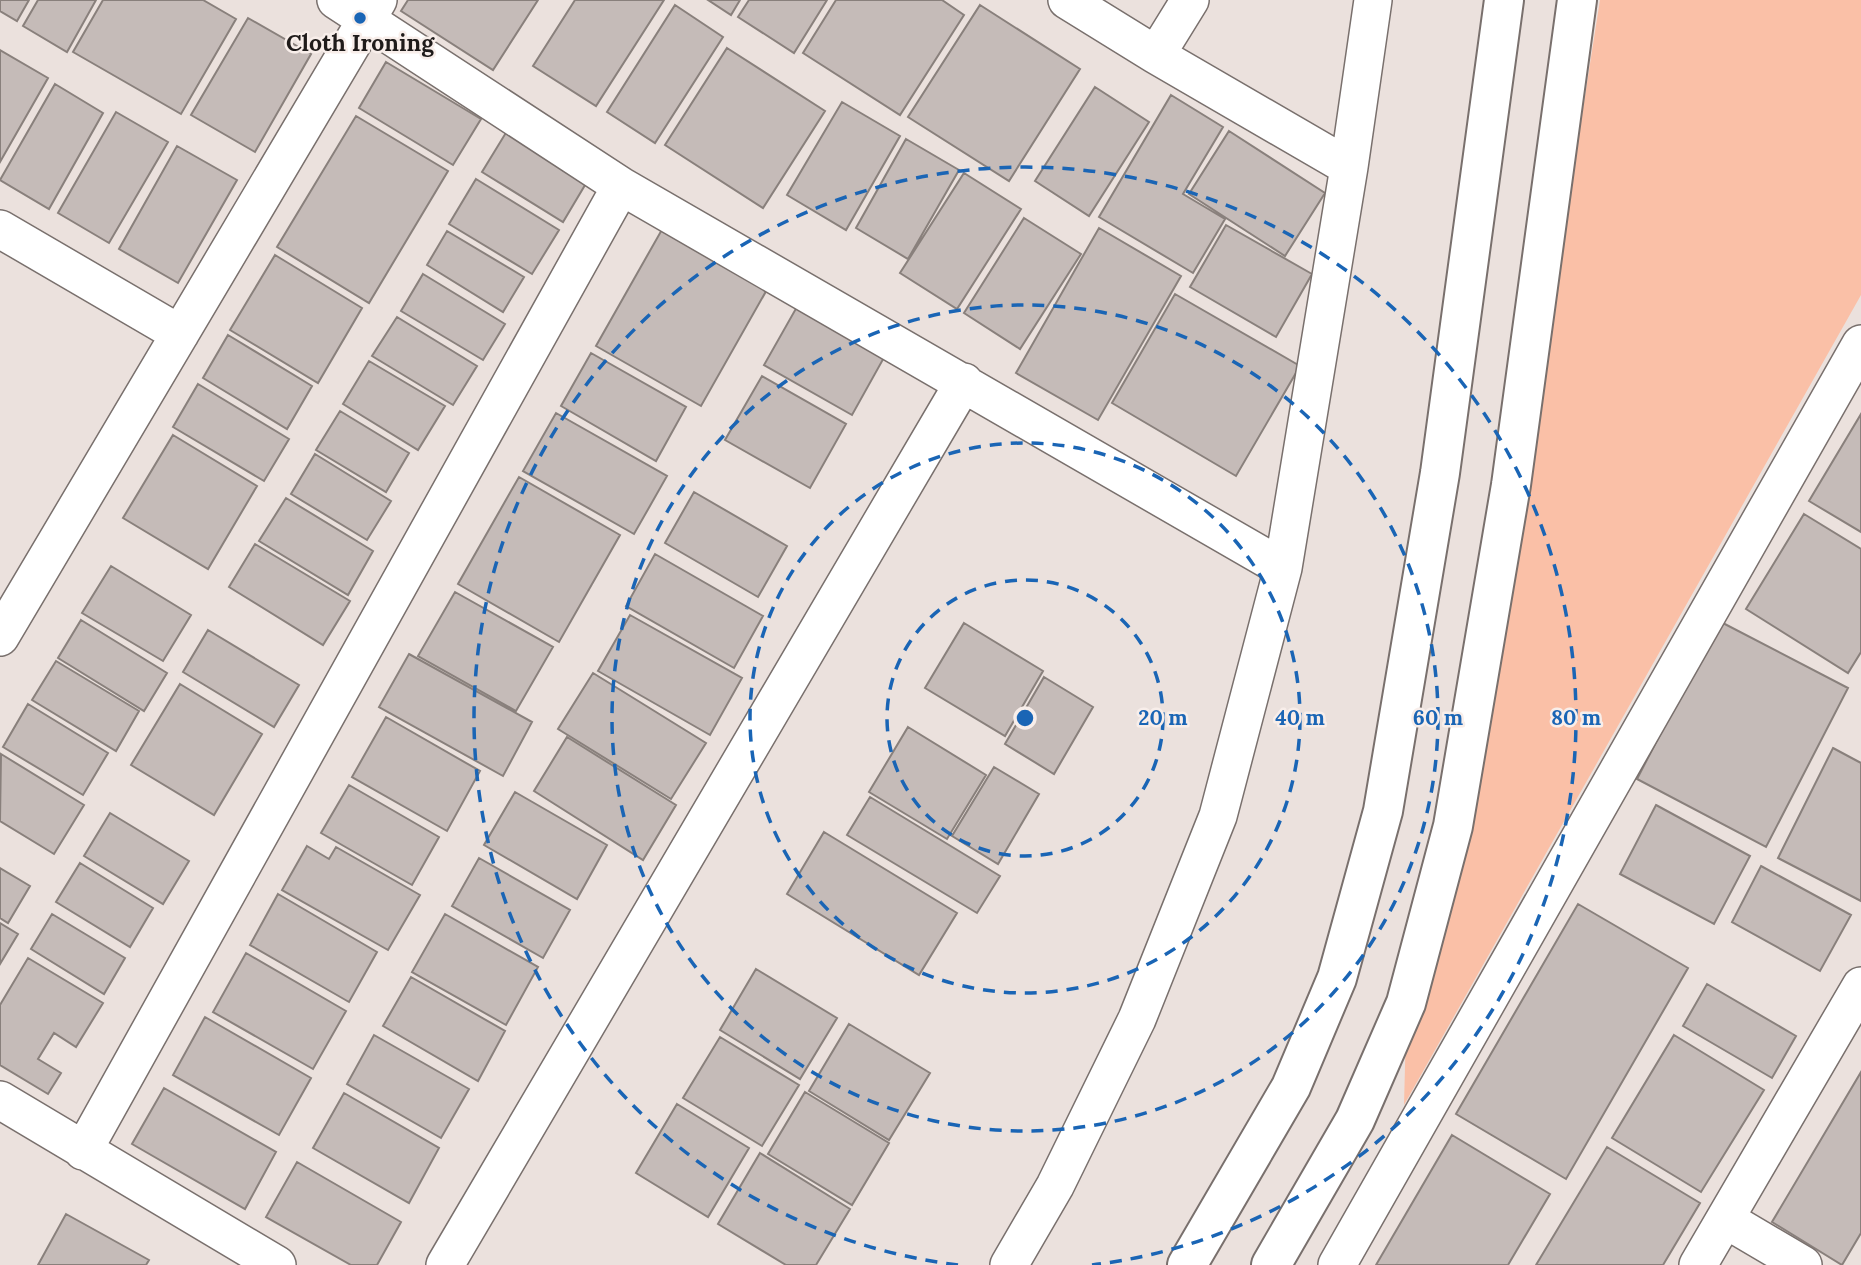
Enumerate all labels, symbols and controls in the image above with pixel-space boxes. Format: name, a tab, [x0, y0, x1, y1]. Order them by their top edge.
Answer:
marker: Cloth Ironing	[352, 10, 368, 26]
place label: Cloth Ironing	[286, 28, 435, 57]
text: 20 m	[1138, 704, 1188, 731]
text: 40 m	[1275, 704, 1325, 731]
text: 60 m	[1413, 704, 1463, 731]
text: 80 m	[1551, 704, 1601, 731]
centre of rings	[1013, 706, 1037, 730]

